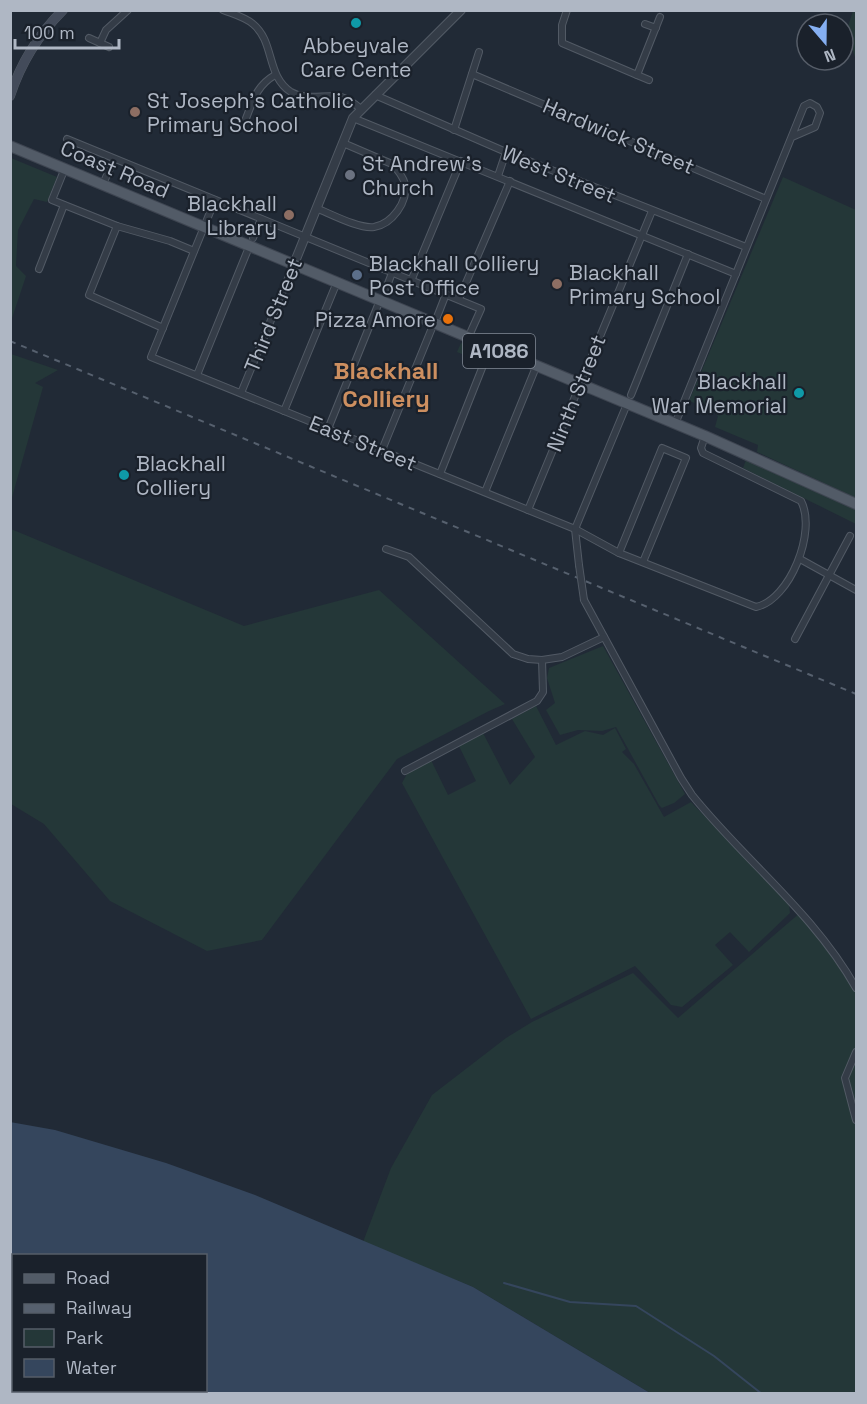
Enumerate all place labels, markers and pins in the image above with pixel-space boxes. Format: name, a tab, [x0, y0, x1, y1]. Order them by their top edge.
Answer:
marker: Abbeyvale Care Cente	[349, 16, 363, 30]
place label: Abbeyvale Care Cente	[300, 32, 412, 83]
place label: St Joseph's Catholic Primary School	[147, 87, 354, 138]
marker: St Joseph's Catholic Primary School	[128, 105, 142, 119]
place label: St Andrew's Church	[362, 150, 482, 201]
marker: St Andrew's Church	[343, 168, 357, 182]
place label: Blackhall Library	[187, 190, 277, 241]
marker: Blackhall Library	[282, 208, 296, 222]
place label: Blackhall Colliery Post Office	[369, 250, 539, 301]
place label: Blackhall Primary School	[569, 259, 720, 310]
marker: Blackhall Colliery Post Office	[350, 268, 364, 282]
marker: Blackhall Primary School	[550, 277, 564, 291]
place label: Pizza Amore	[315, 306, 436, 333]
marker: Pizza Amore	[441, 312, 455, 326]
place label: Blackhall War Memorial	[652, 368, 787, 419]
marker: Blackhall War Memorial	[792, 386, 806, 400]
place label: Blackhall Colliery	[136, 450, 226, 501]
marker: Blackhall Colliery	[117, 468, 131, 482]

